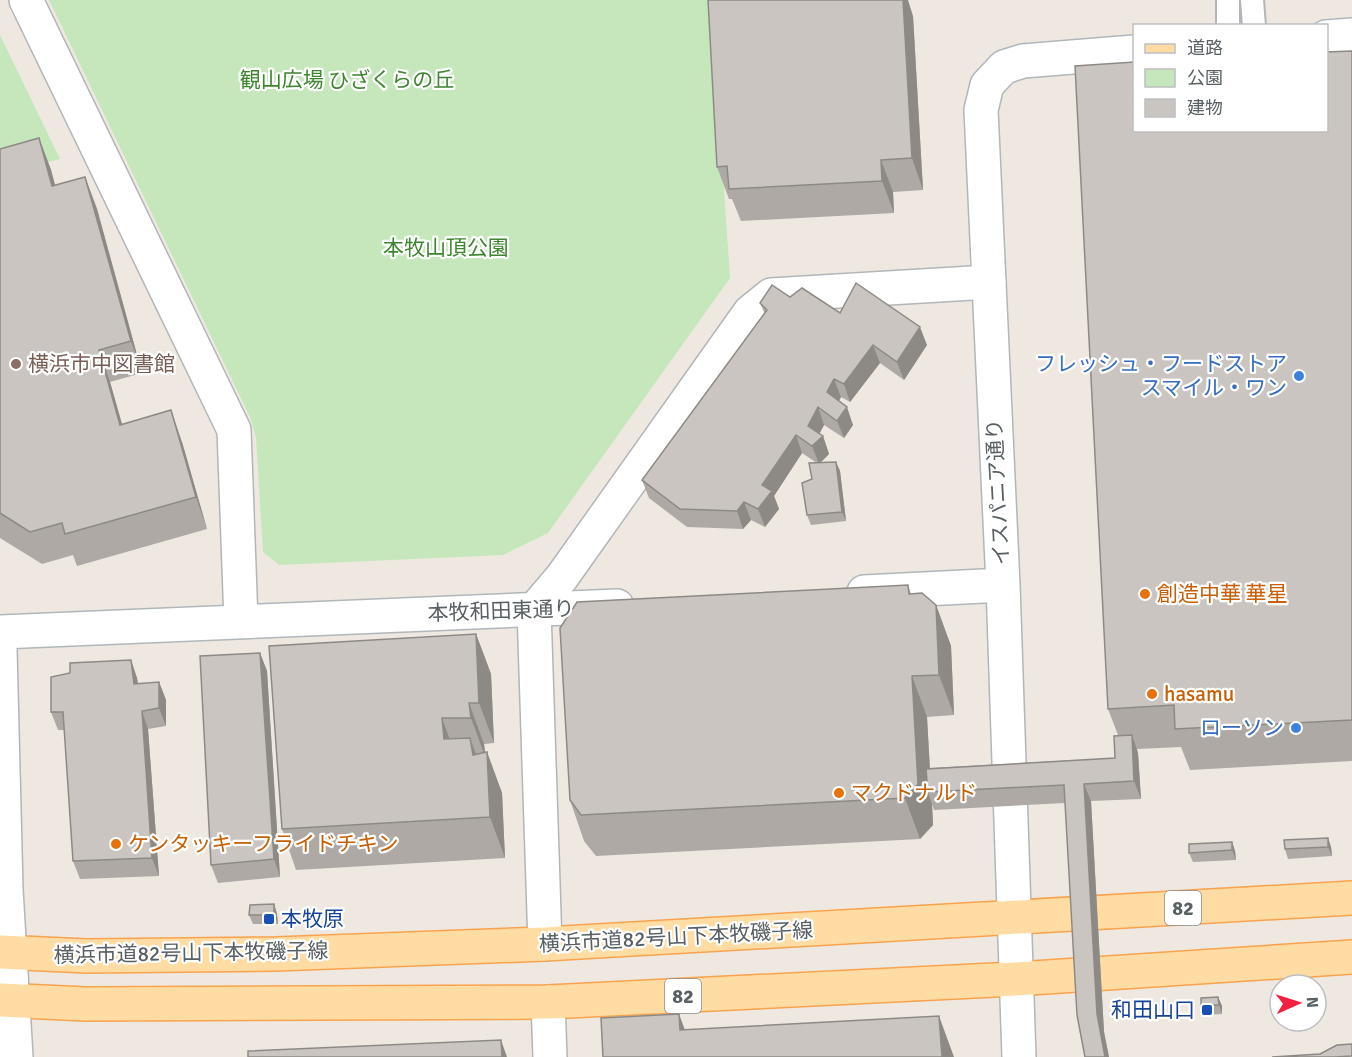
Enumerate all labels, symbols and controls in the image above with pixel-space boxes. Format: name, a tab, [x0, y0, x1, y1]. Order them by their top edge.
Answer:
legend	[1133, 24, 1328, 132]
text: 道路	[1187, 37, 1223, 59]
park label: 観山広場 ひざくらの丘	[240, 67, 454, 93]
text: 公園	[1187, 67, 1223, 89]
text: 建物	[1187, 97, 1223, 119]
park label: 本牧山頂公園	[383, 235, 509, 261]
place label: 横浜市中図書館	[28, 351, 175, 377]
place label: フレッシュ・フードストア スマイル・ワン	[1035, 351, 1287, 401]
marker: 横浜市中図書館	[9, 357, 23, 371]
marker: フレッシュ・フードストア スマイル・ワン	[1292, 369, 1306, 383]
street label: イスパニア通り	[981, 418, 1015, 566]
place label: 創造中華 華星	[1157, 581, 1288, 607]
marker: 創造中華 華星	[1138, 587, 1152, 601]
street label: 本牧和田東通り	[427, 595, 575, 627]
place label: hasamu	[1164, 681, 1234, 707]
marker: hasamu	[1145, 687, 1159, 701]
place label: ローソン	[1200, 715, 1284, 741]
marker: ローソン	[1289, 721, 1303, 735]
place label: マクドナルド	[851, 780, 977, 806]
marker: マクドナルド	[832, 786, 846, 800]
place label: ケンタッキーフライドチキン	[128, 831, 398, 857]
marker: ケンタッキーフライドチキン	[109, 837, 123, 851]
road number: 82	[1165, 891, 1201, 925]
place label: 本牧原	[281, 906, 344, 932]
marker: 本牧原	[262, 912, 276, 926]
street label: 横浜市道82号山下本牧磯子線	[538, 917, 814, 957]
street label: 横浜市道82号山下本牧磯子線	[53, 938, 329, 968]
north arrow	[1268, 973, 1328, 1033]
road number: 82	[665, 979, 701, 1013]
text: N	[1302, 996, 1322, 1008]
place label: 和田山口	[1111, 997, 1195, 1023]
marker: 和田山口	[1200, 1003, 1214, 1017]

